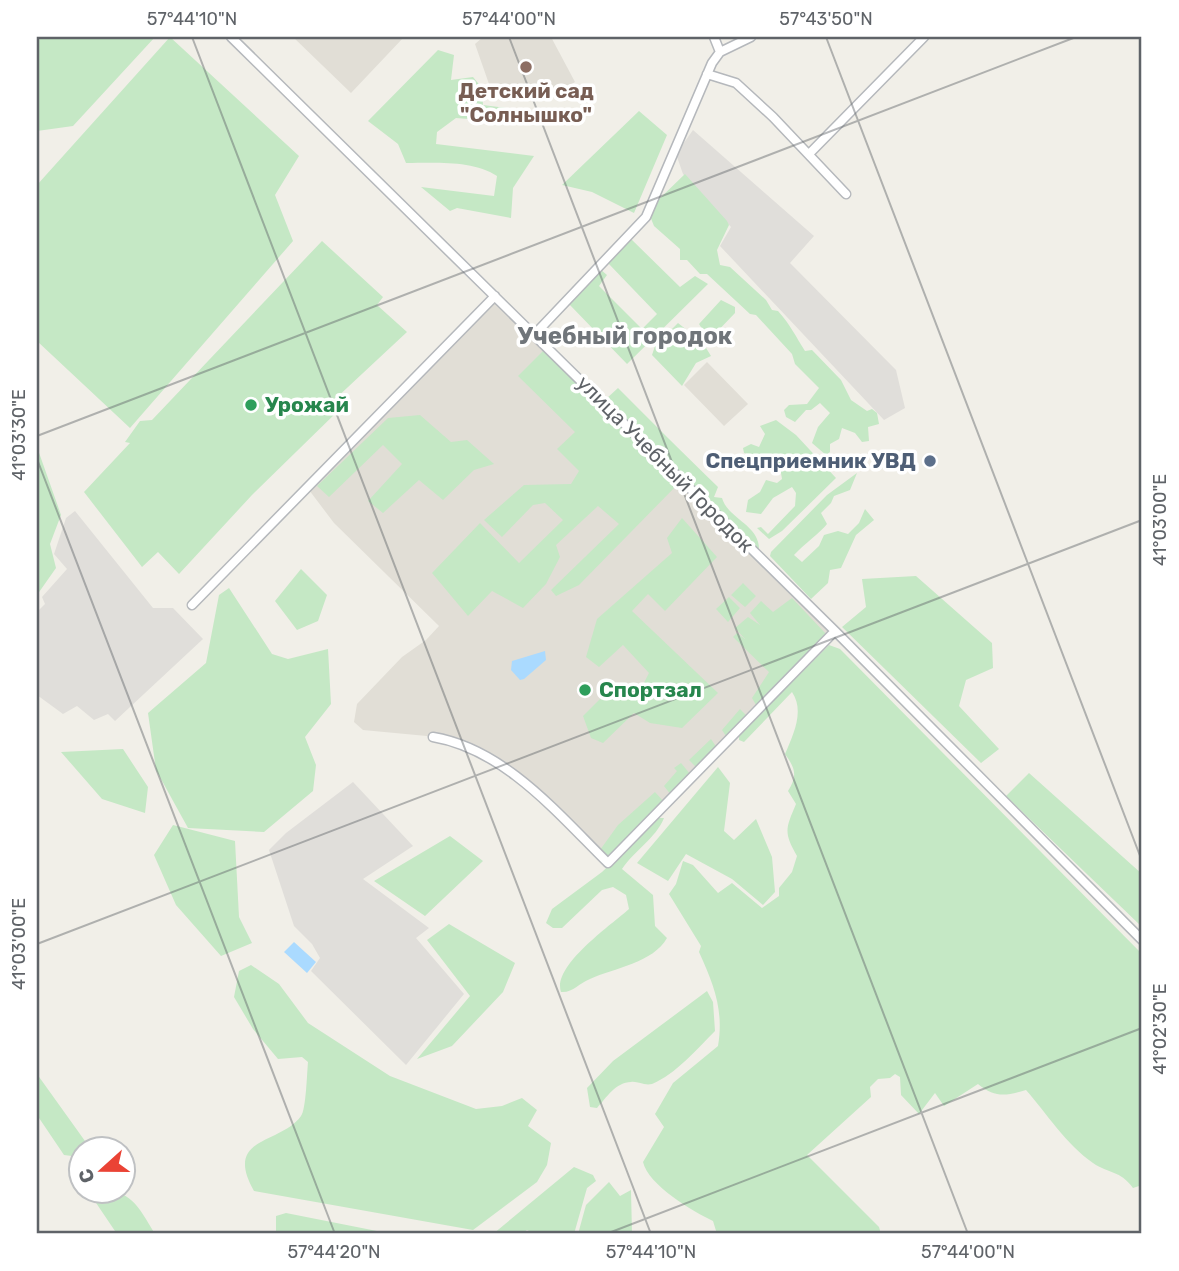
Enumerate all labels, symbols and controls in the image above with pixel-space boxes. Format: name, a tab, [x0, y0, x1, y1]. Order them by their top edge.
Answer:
text: 57°44'10"N	[147, 8, 237, 30]
text: 57°44'00"N	[462, 8, 556, 30]
text: 57°43'50"N	[779, 8, 873, 30]
marker: Детский сад "Солнышко"	[518, 59, 534, 75]
place label: Детский сад "Солнышко"	[458, 78, 594, 127]
district label: Учебный городок	[518, 322, 733, 350]
street label: улица Учебный Городок	[572, 370, 759, 557]
text: 41°03'30"E	[8, 389, 30, 481]
place label: Урожай	[265, 392, 349, 417]
marker: Урожай	[243, 397, 259, 413]
place label: Спецприемник УВД	[705, 448, 916, 473]
marker: Спецприемник УВД	[922, 453, 938, 469]
text: 41°03'00"E	[1149, 474, 1171, 566]
place label: Спортзал	[599, 677, 702, 702]
marker: Спортзал	[577, 682, 593, 698]
text: 41°03'00"E	[8, 898, 30, 990]
text: 41°02'30"E	[1149, 983, 1171, 1075]
north arrow	[66, 1134, 136, 1204]
text: С	[73, 1166, 100, 1186]
text: 57°44'20"N	[287, 1241, 381, 1263]
text: 57°44'10"N	[606, 1241, 696, 1263]
text: 57°44'00"N	[921, 1241, 1015, 1263]

